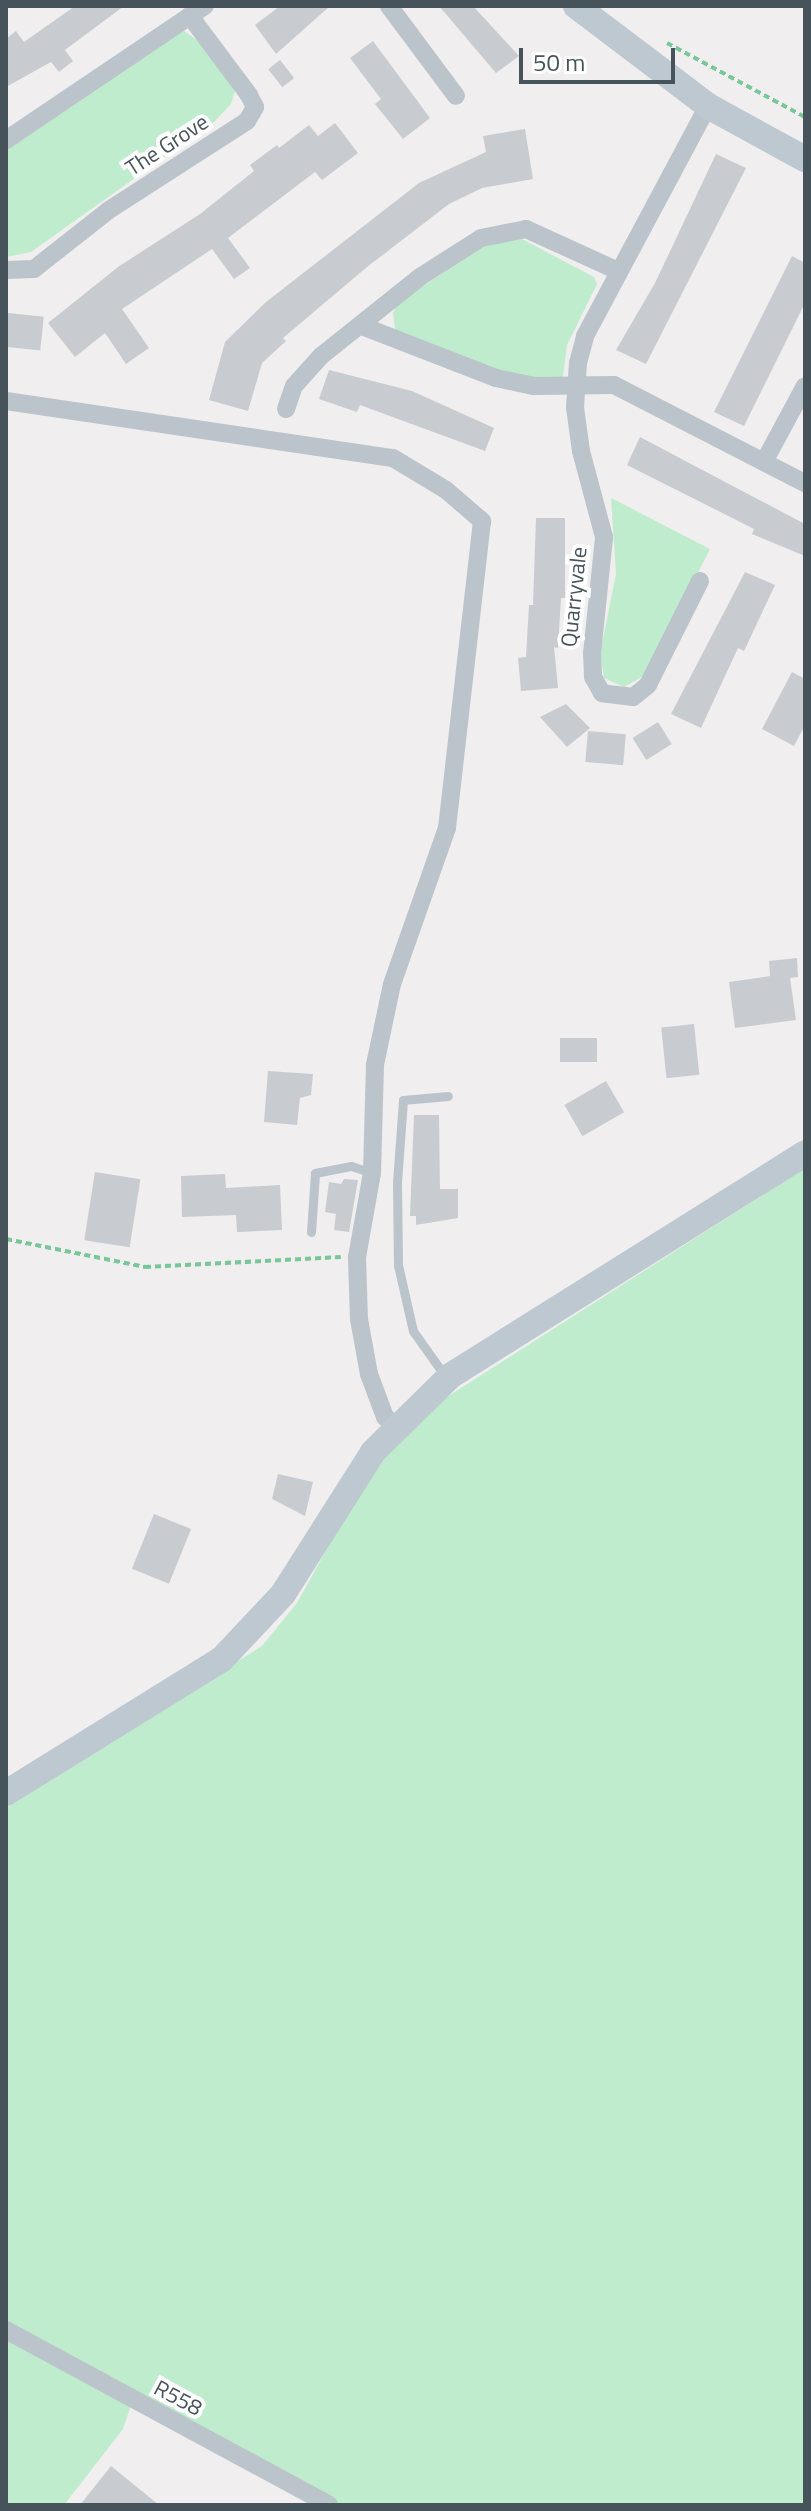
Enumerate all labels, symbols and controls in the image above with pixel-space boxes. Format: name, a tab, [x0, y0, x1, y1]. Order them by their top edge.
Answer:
scale bar	[523, 32, 679, 82]
text: 50 m	[533, 44, 585, 80]
street label: The Grove	[121, 109, 213, 181]
street label: Quarryvale	[556, 546, 592, 648]
street label: R558	[150, 2374, 206, 2422]

